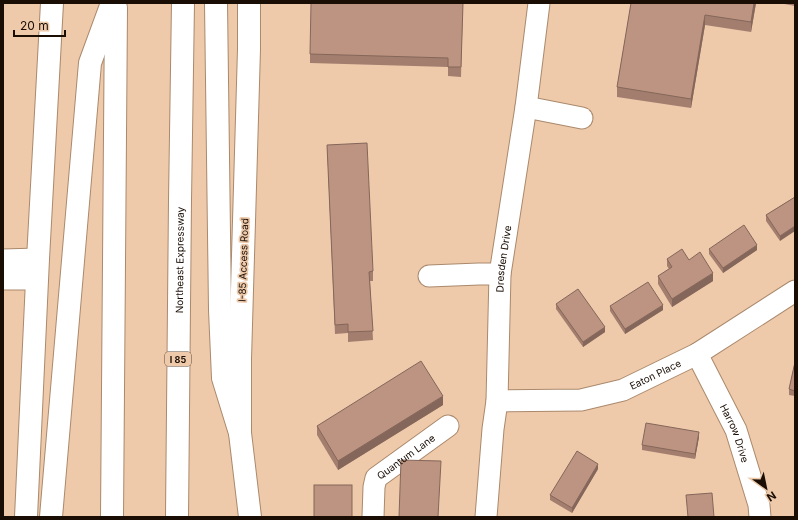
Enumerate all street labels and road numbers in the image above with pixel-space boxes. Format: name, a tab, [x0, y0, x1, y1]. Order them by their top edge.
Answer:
street label: Northeast Expressway	[173, 206, 186, 313]
street label: I-85 Access Road	[236, 218, 250, 302]
street label: Dresden Drive	[494, 224, 514, 292]
road number: I 85	[165, 352, 191, 366]
street label: Eaton Place	[628, 357, 683, 392]
street label: Harrow Drive	[718, 402, 752, 464]
street label: Quantum Lane	[374, 431, 437, 482]

